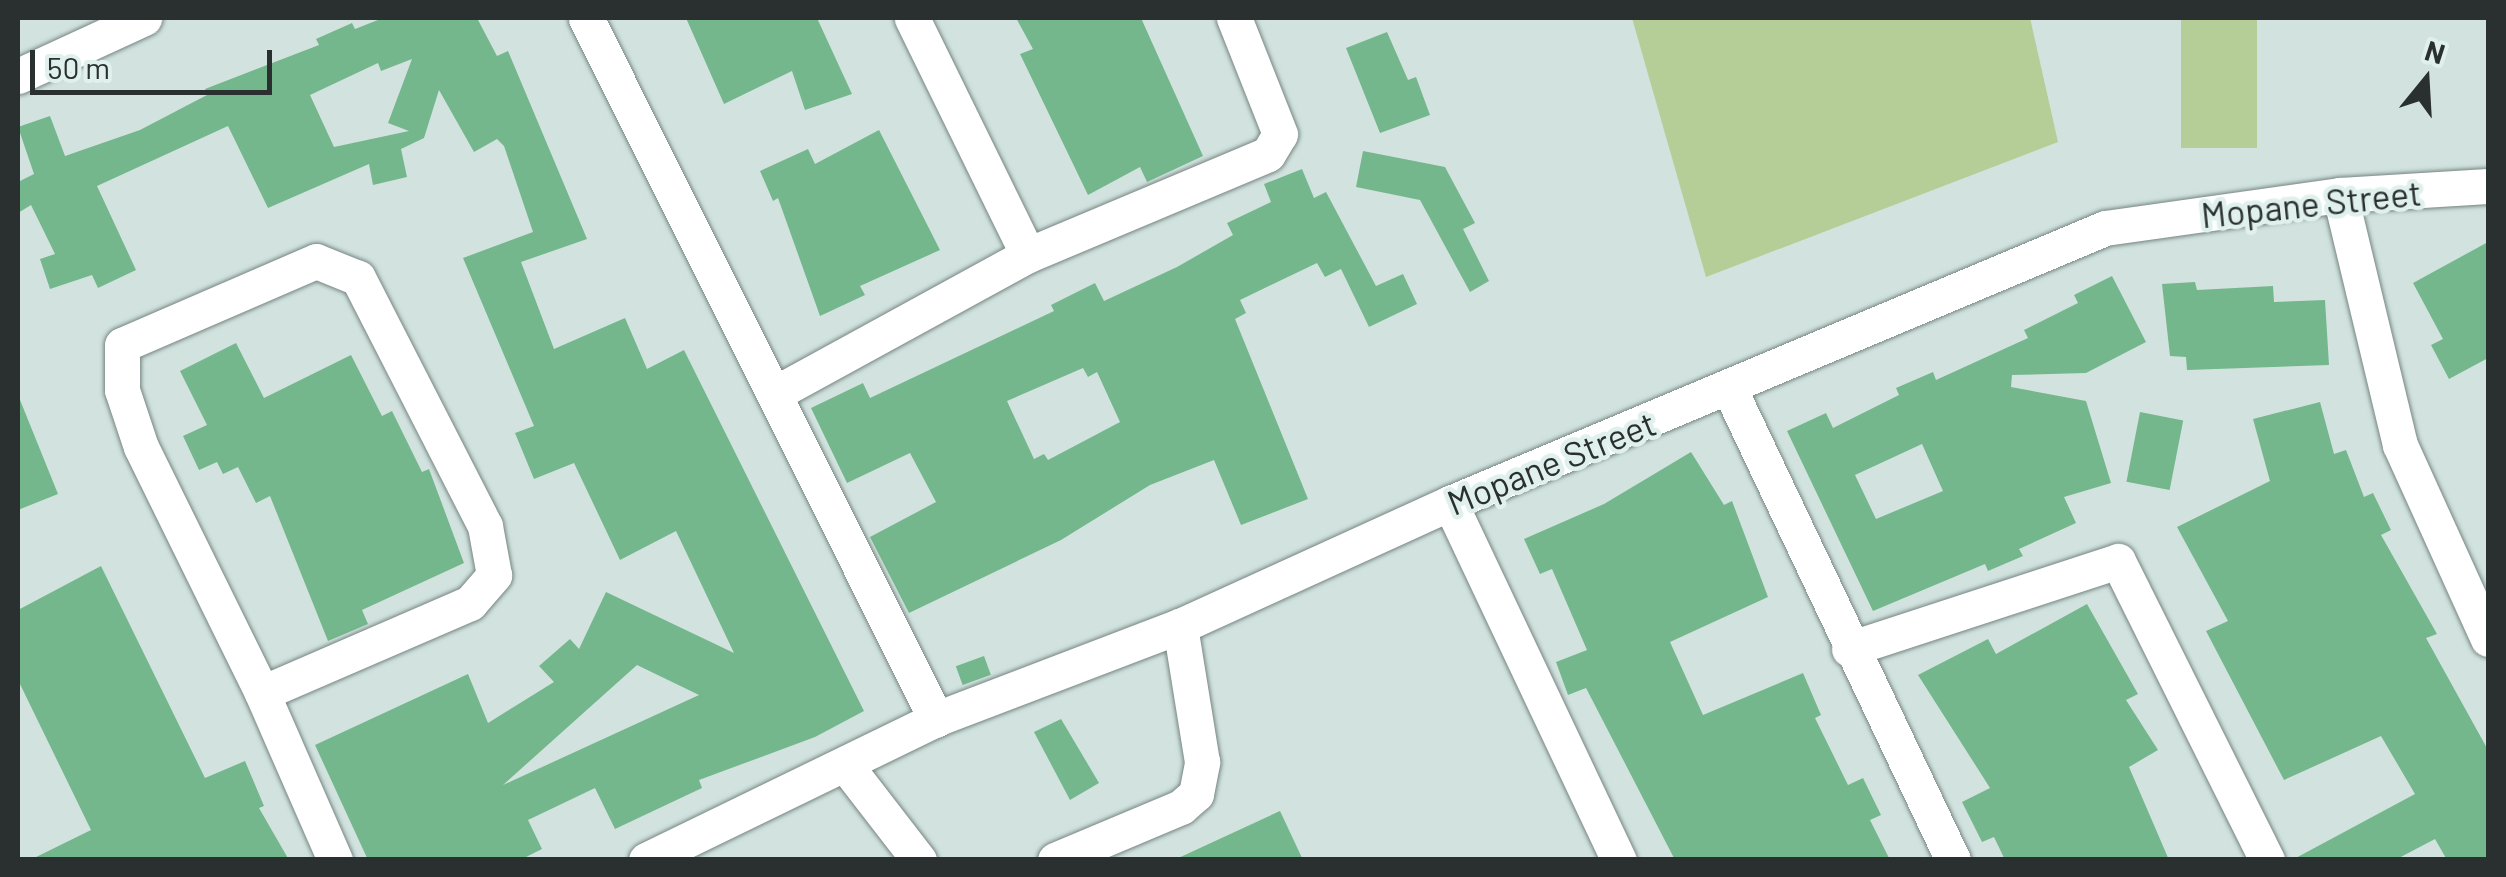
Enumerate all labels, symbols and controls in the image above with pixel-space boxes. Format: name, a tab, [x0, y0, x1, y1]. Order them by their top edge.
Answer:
scale bar	[35, 30, 278, 92]
north arrow	[2376, 30, 2476, 130]
text: N	[2421, 32, 2449, 71]
text: 50 m	[47, 49, 110, 85]
street label: Mopane Street	[2199, 171, 2423, 235]
street label: Mopane Street	[1441, 401, 1661, 523]

